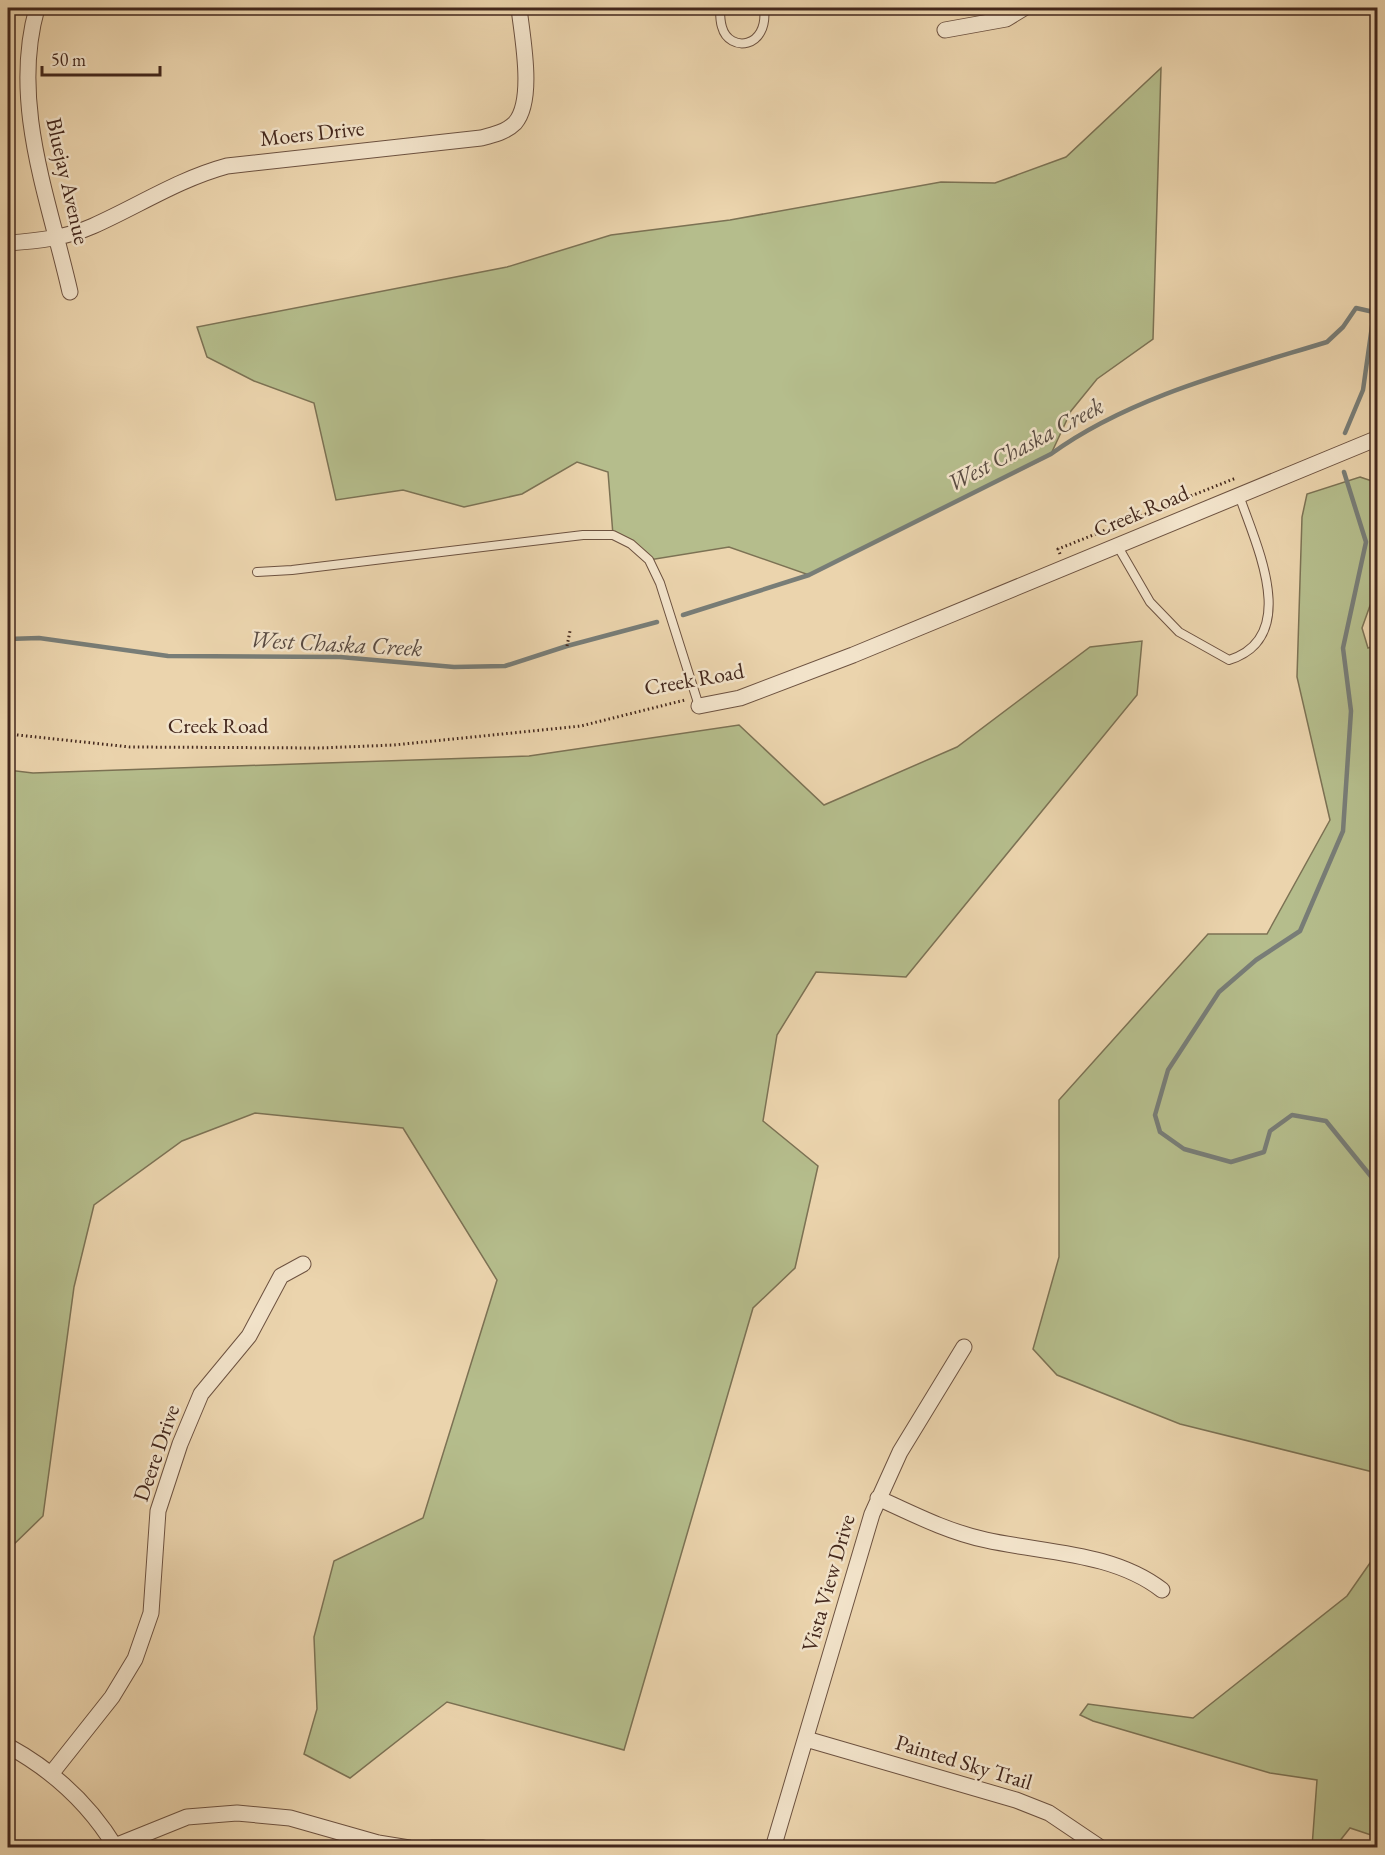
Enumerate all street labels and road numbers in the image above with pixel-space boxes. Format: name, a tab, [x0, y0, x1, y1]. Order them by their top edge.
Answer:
street label: Moers Drive	[258, 113, 366, 153]
street label: Bluejay Avenue	[39, 115, 97, 248]
street label: Creek Road	[1089, 478, 1194, 544]
street label: Creek Road	[642, 656, 747, 702]
street label: Creek Road	[168, 711, 269, 740]
street label: Deere Drive	[126, 1400, 186, 1505]
street label: Vista View Drive	[795, 1510, 862, 1655]
street label: Painted Sky Trail	[892, 1727, 1036, 1797]

